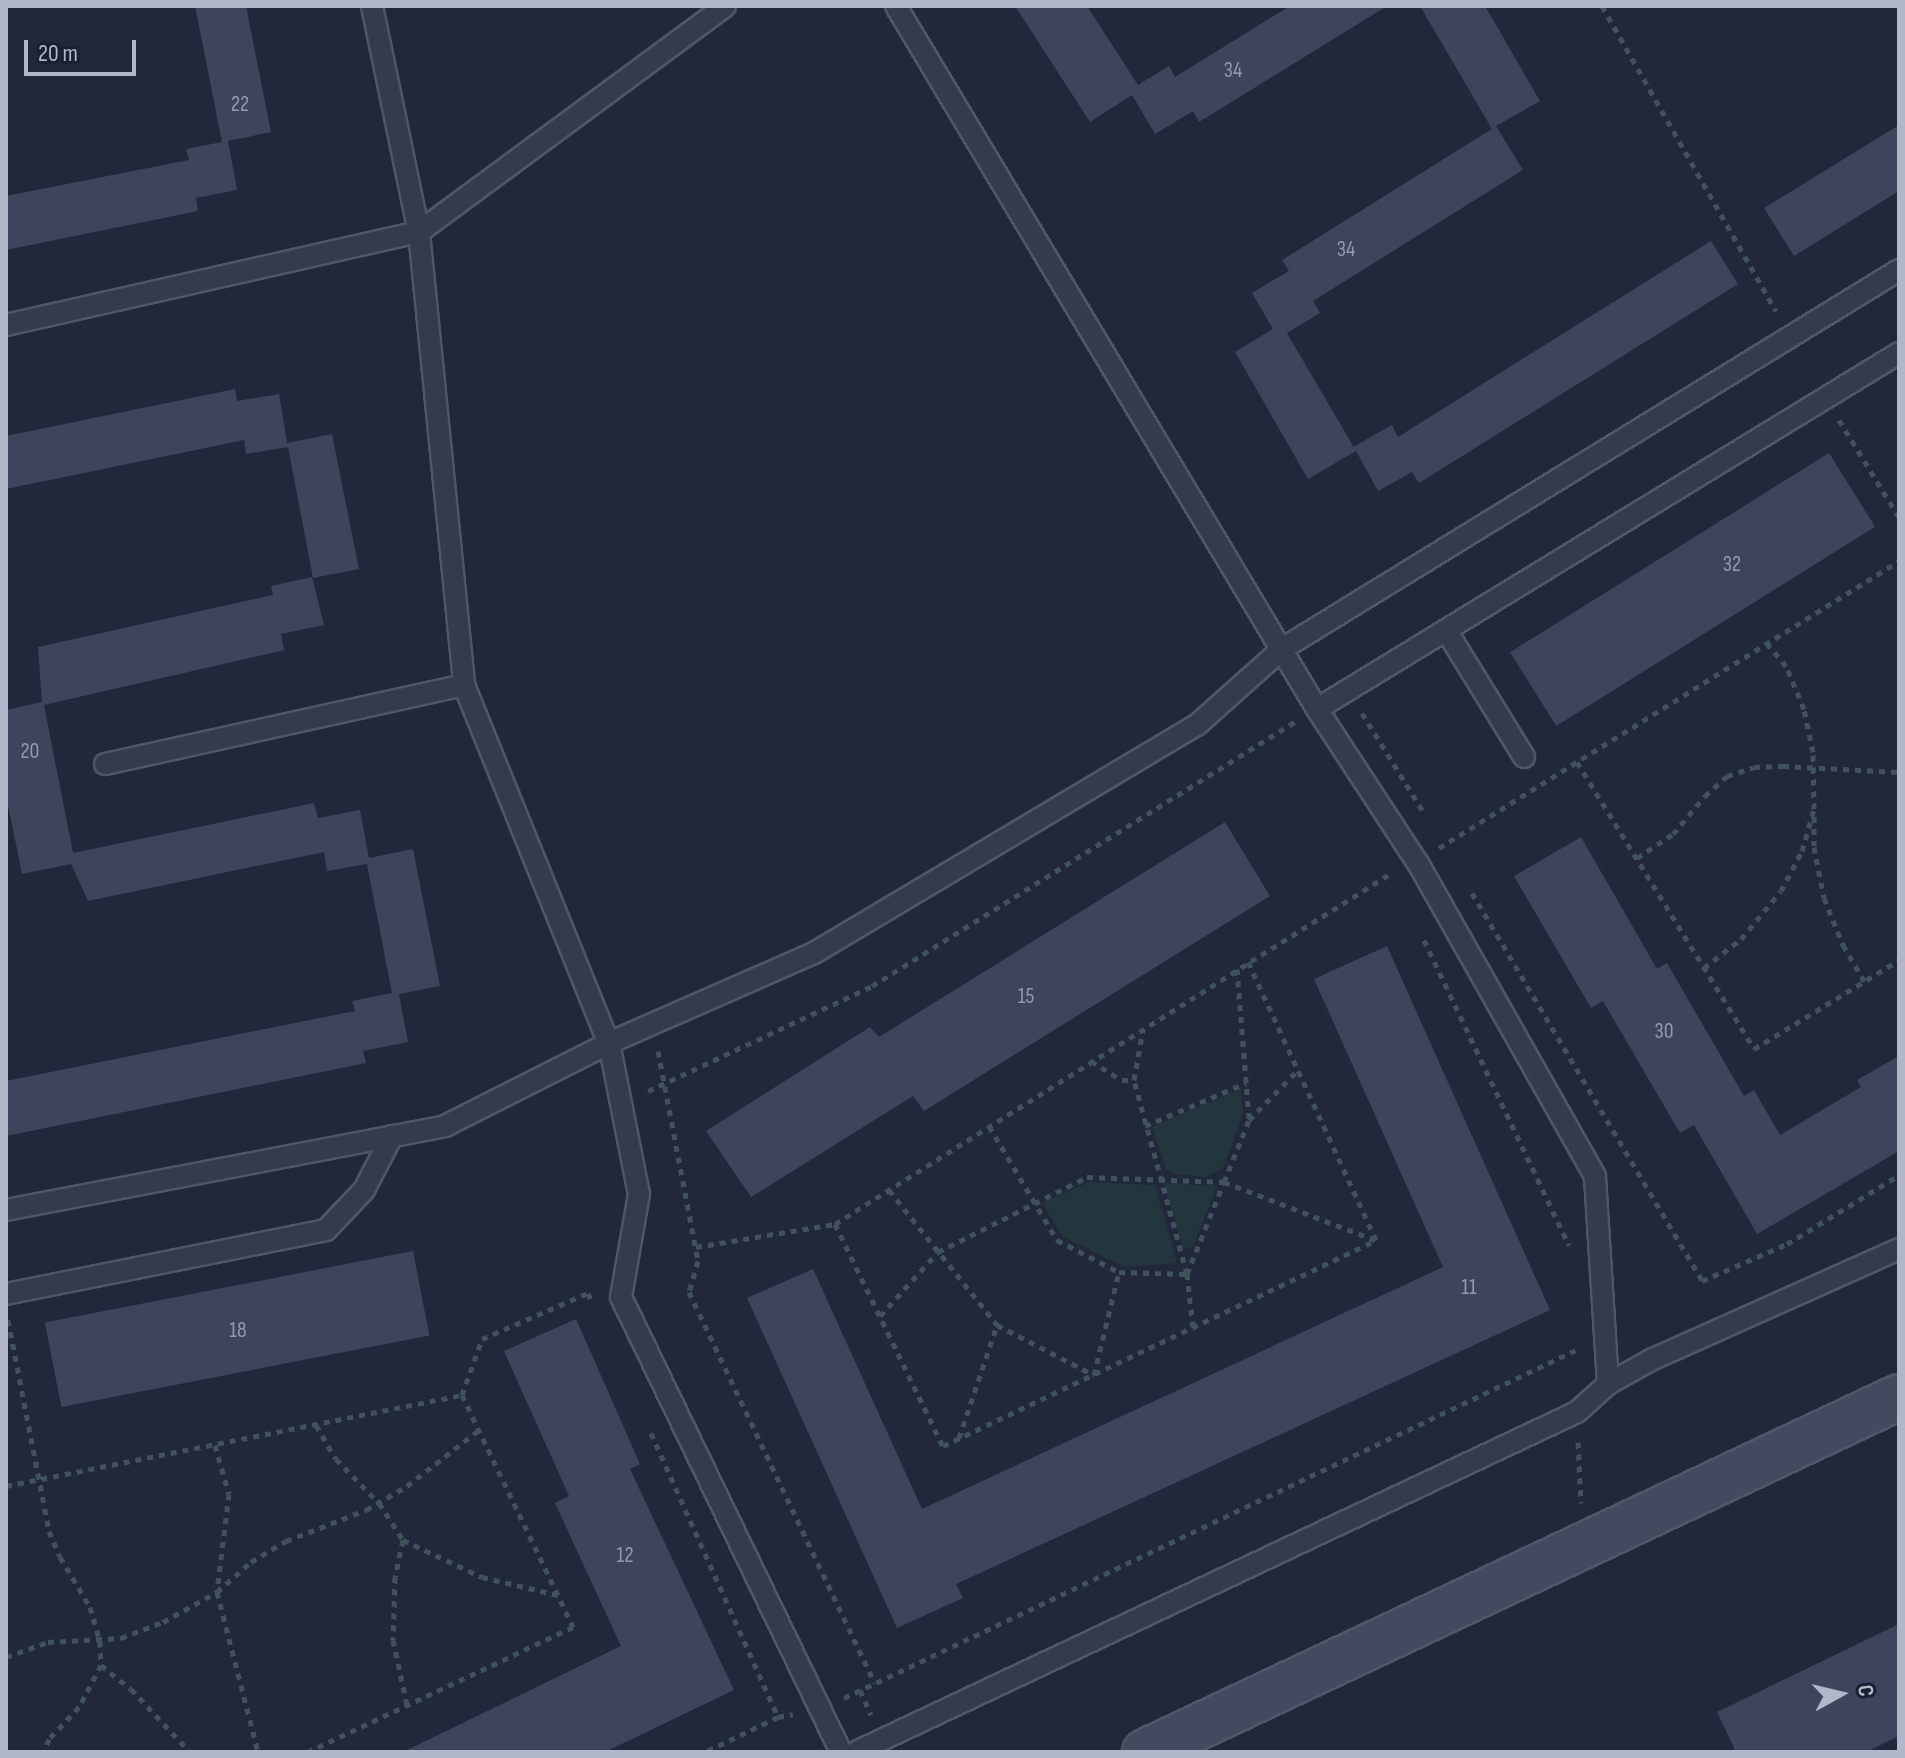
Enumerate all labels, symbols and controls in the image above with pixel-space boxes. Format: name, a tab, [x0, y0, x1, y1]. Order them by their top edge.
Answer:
scale bar	[28, 24, 140, 74]
text: 20 m	[38, 39, 78, 68]
house number: 34	[1224, 58, 1242, 84]
house number: 22	[231, 92, 249, 118]
house number: 34	[1337, 237, 1355, 263]
house number: 32	[1723, 552, 1741, 578]
house number: 20	[21, 739, 39, 765]
house number: 15	[1018, 984, 1034, 1010]
house number: 30	[1654, 1019, 1674, 1045]
house number: 11	[1461, 1275, 1477, 1301]
house number: 18	[229, 1318, 247, 1344]
house number: 12	[616, 1543, 634, 1569]
north arrow	[1801, 1654, 1881, 1734]
text: С	[1851, 1683, 1879, 1698]

